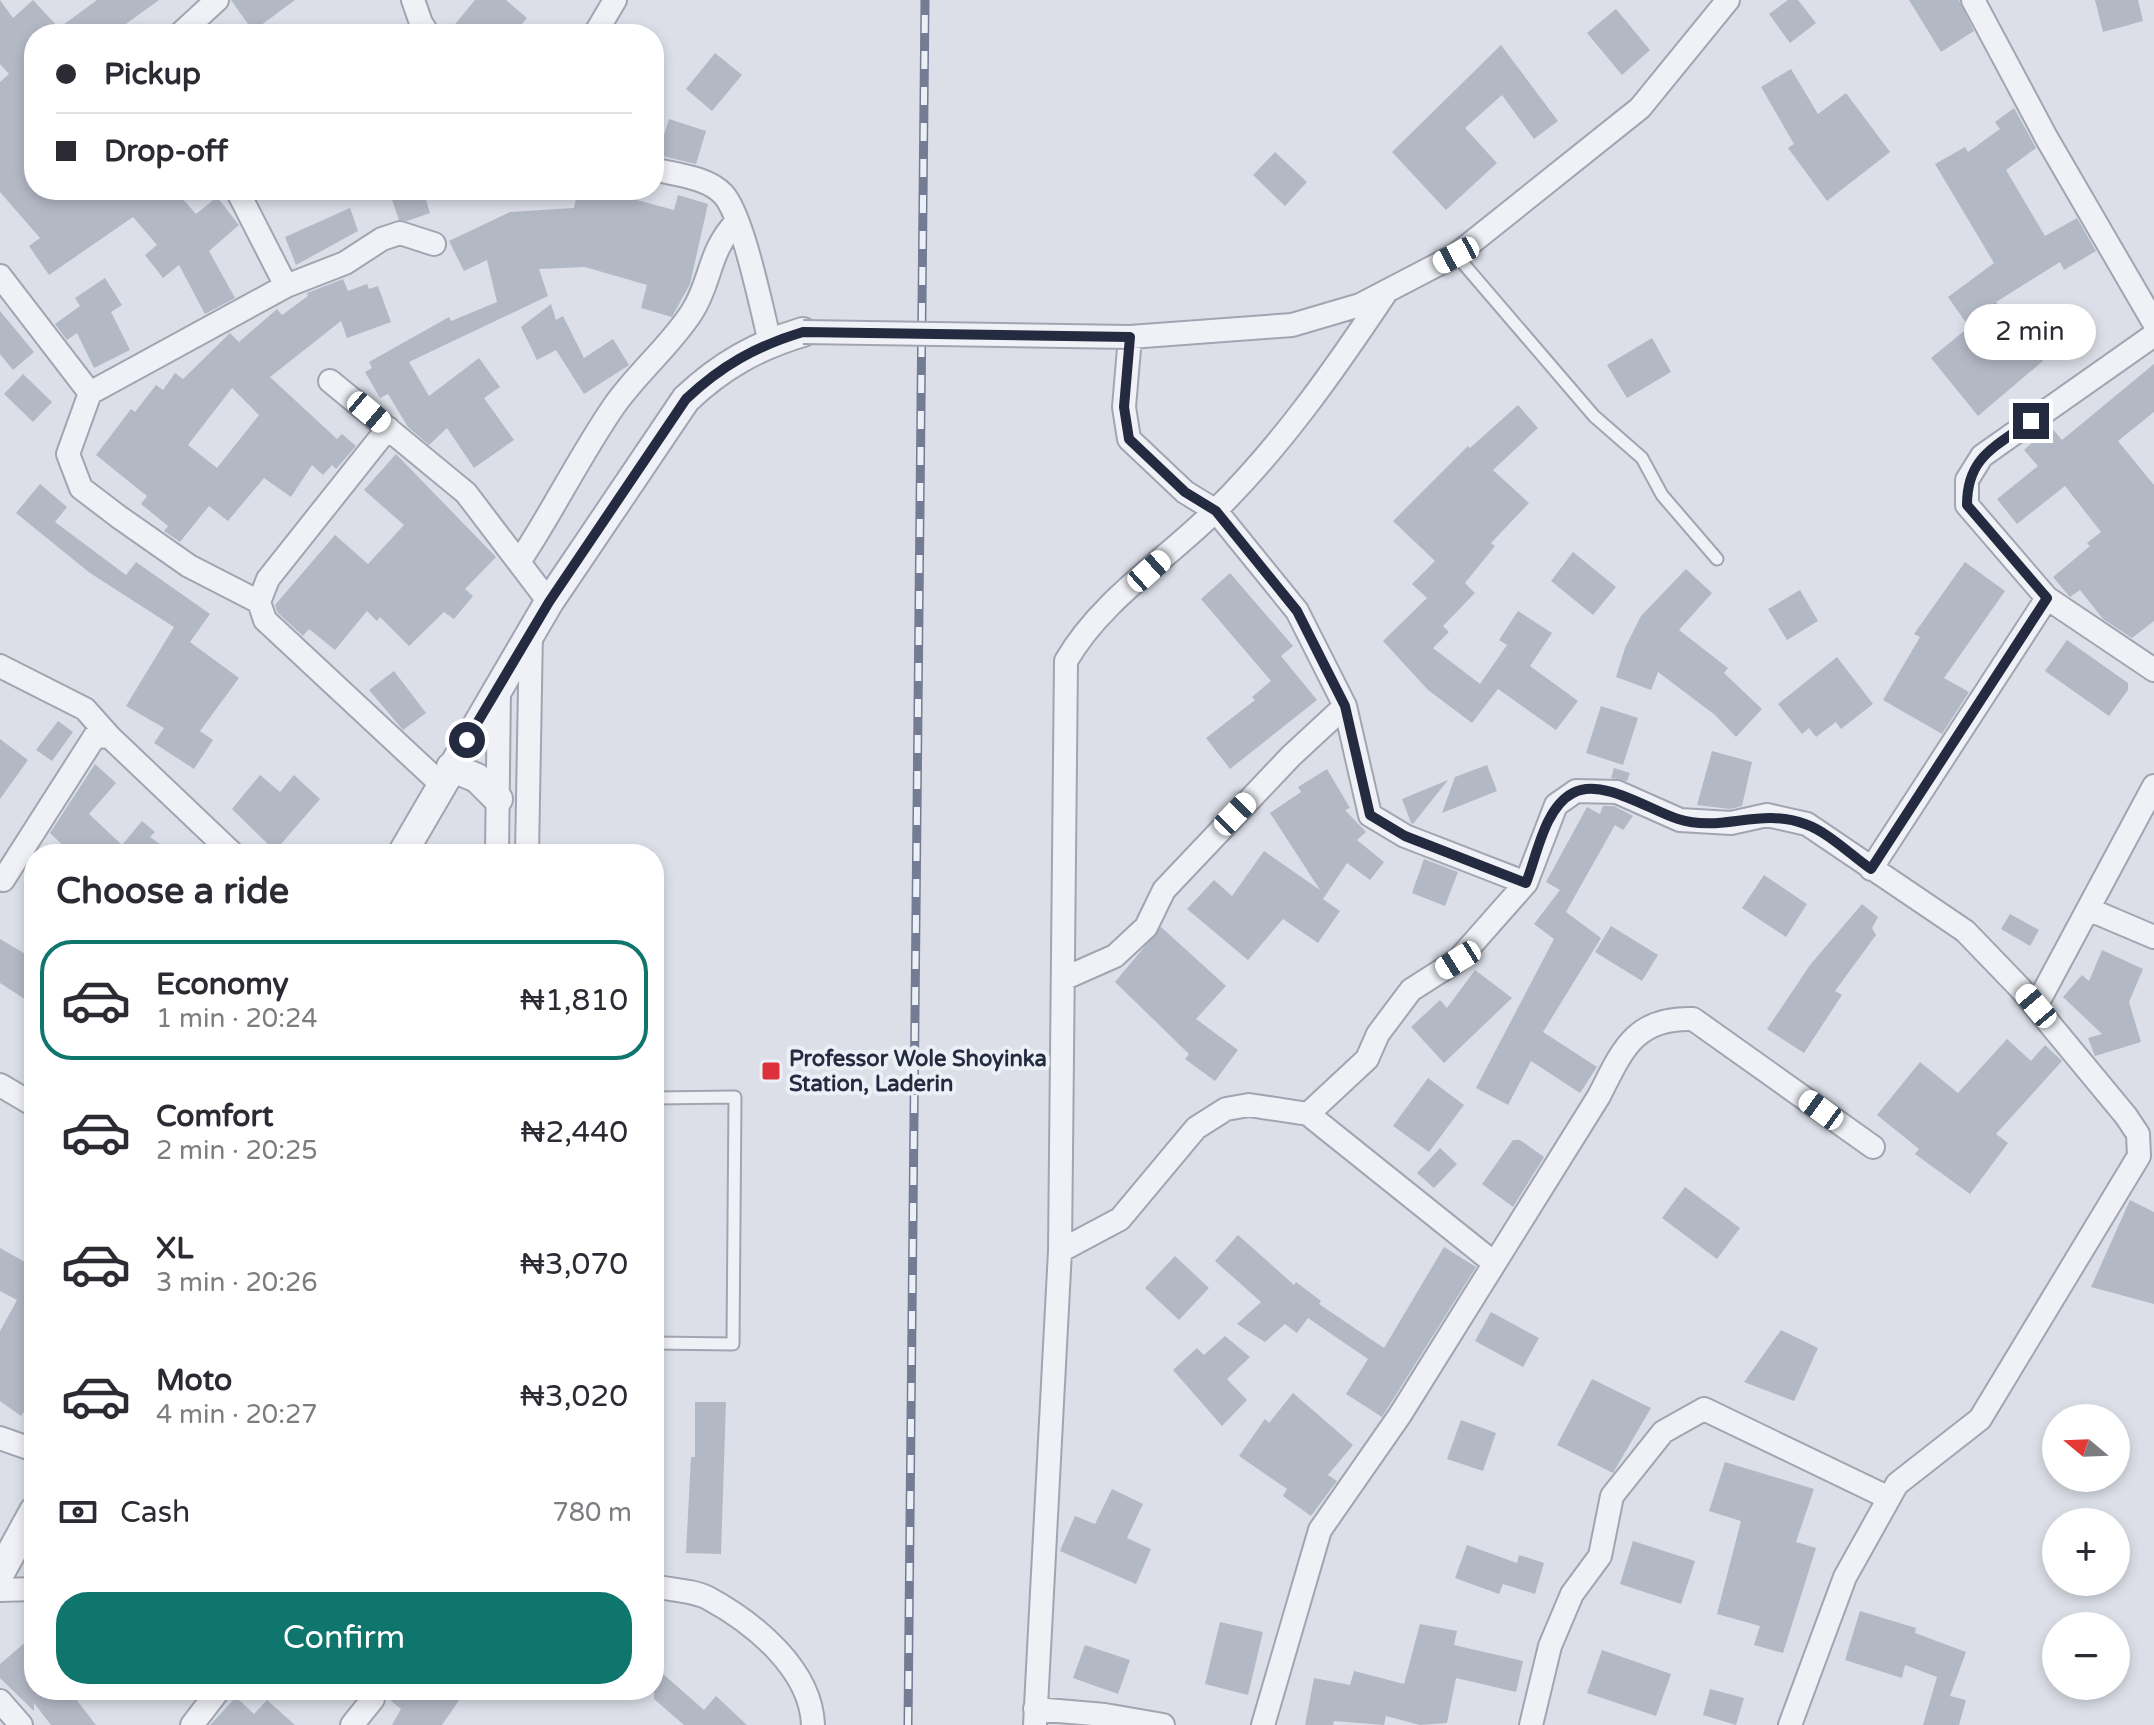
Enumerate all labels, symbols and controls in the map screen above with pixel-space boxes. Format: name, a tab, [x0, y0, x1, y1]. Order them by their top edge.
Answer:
text: Pickup	[104, 56, 201, 93]
text: Drop-off	[104, 133, 228, 170]
car	[1429, 233, 1483, 277]
callout: 2 min	[1965, 305, 2097, 361]
text: 2 min	[1995, 316, 2065, 347]
car	[343, 387, 395, 437]
route end	[2013, 403, 2049, 439]
car	[1123, 546, 1175, 596]
route start	[449, 722, 485, 758]
car	[1210, 788, 1260, 840]
text: Choose a ride	[56, 870, 289, 913]
car	[1431, 937, 1485, 983]
icon: car	[60, 964, 132, 1036]
text: Economy	[156, 966, 289, 1003]
car	[2011, 980, 2061, 1032]
text: ₦1,810	[520, 982, 628, 1019]
text: 1 min · 20:24	[156, 1003, 318, 1034]
place label: Professor Wole Shoyinka Station, Laderin	[789, 1046, 1047, 1097]
marker: Professor Wole Shoyinka Station, Laderin	[760, 1060, 782, 1082]
car	[1795, 1086, 1847, 1134]
icon: car	[60, 1096, 132, 1168]
text: Comfort	[156, 1098, 274, 1135]
text: ₦2,440	[520, 1114, 628, 1151]
text: 2 min · 20:25	[156, 1135, 318, 1166]
icon: car	[60, 1228, 132, 1300]
text: XL	[156, 1230, 193, 1267]
text: ₦3,070	[520, 1246, 628, 1283]
text: 3 min · 20:26	[156, 1267, 318, 1298]
icon: car	[60, 1360, 132, 1432]
text: Moto	[156, 1362, 232, 1399]
text: ₦3,020	[520, 1378, 628, 1415]
text: 4 min · 20:27	[156, 1399, 318, 1430]
north arrow	[2042, 1404, 2130, 1492]
map controls	[2042, 1404, 2130, 1700]
icon: cash	[56, 1490, 100, 1534]
text: Cash	[120, 1494, 190, 1531]
text: 780 m	[552, 1497, 632, 1528]
button: +	[2042, 1508, 2130, 1596]
button: Confirm	[56, 1592, 632, 1684]
button: −	[2042, 1612, 2130, 1700]

